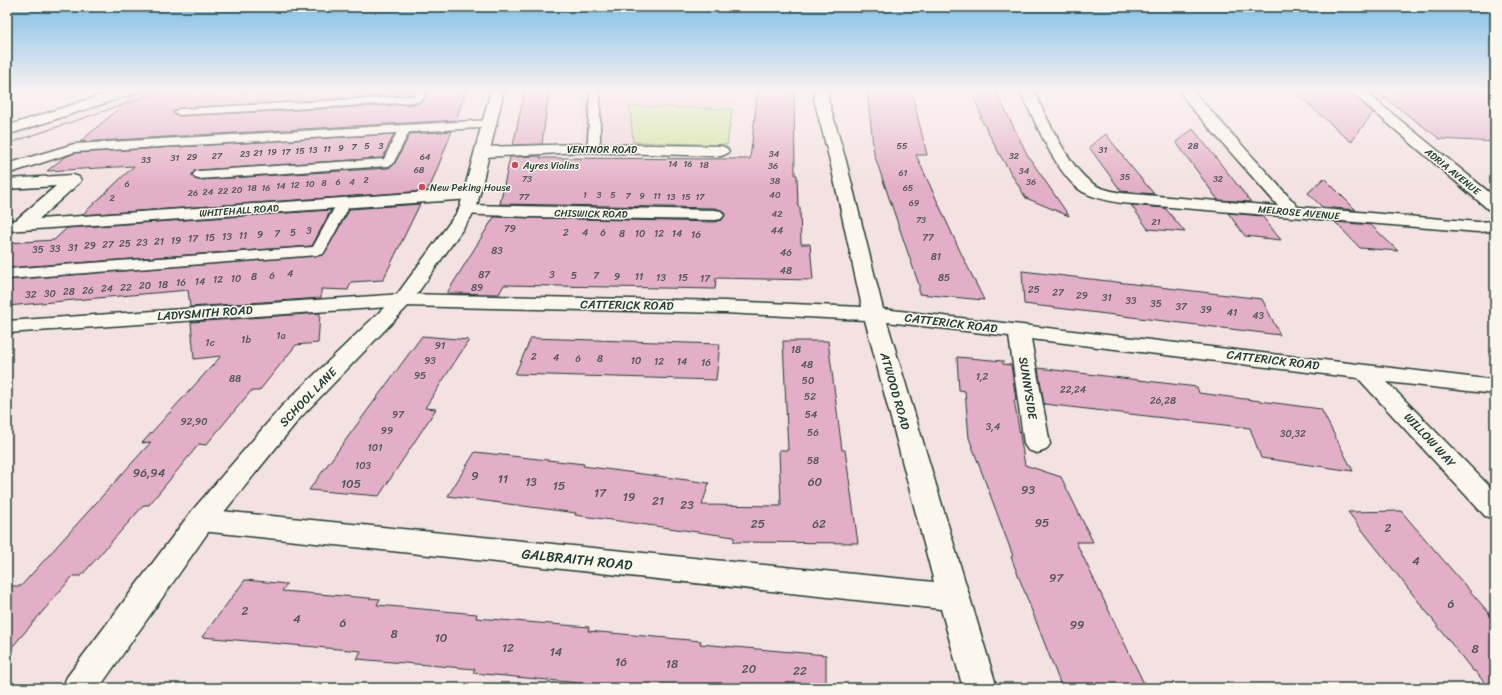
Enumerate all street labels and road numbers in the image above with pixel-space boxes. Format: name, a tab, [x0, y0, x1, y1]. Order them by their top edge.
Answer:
street label: VENTNOR ROAD	[567, 141, 637, 159]
street label: ADRIA AVENUE	[1420, 143, 1485, 201]
street label: WHITEHALL ROAD	[199, 199, 279, 223]
street label: MELROSE AVENUE	[1257, 200, 1342, 226]
street label: CHISWICK ROAD	[554, 204, 628, 224]
street label: CATTERICK ROAD	[580, 293, 675, 317]
street label: LADYSMITH ROAD	[157, 299, 253, 327]
street label: CATTERICK ROAD	[903, 306, 999, 340]
street label: CATTERICK ROAD	[1225, 343, 1321, 377]
street label: ATWOOD ROAD	[873, 349, 917, 433]
street label: SUNNYSIDE	[1012, 355, 1044, 422]
street label: SCHOOL LANE	[274, 361, 343, 432]
street label: WILLOW WAY	[1398, 407, 1462, 473]
street label: GALBRAITH ROAD	[520, 541, 634, 578]

